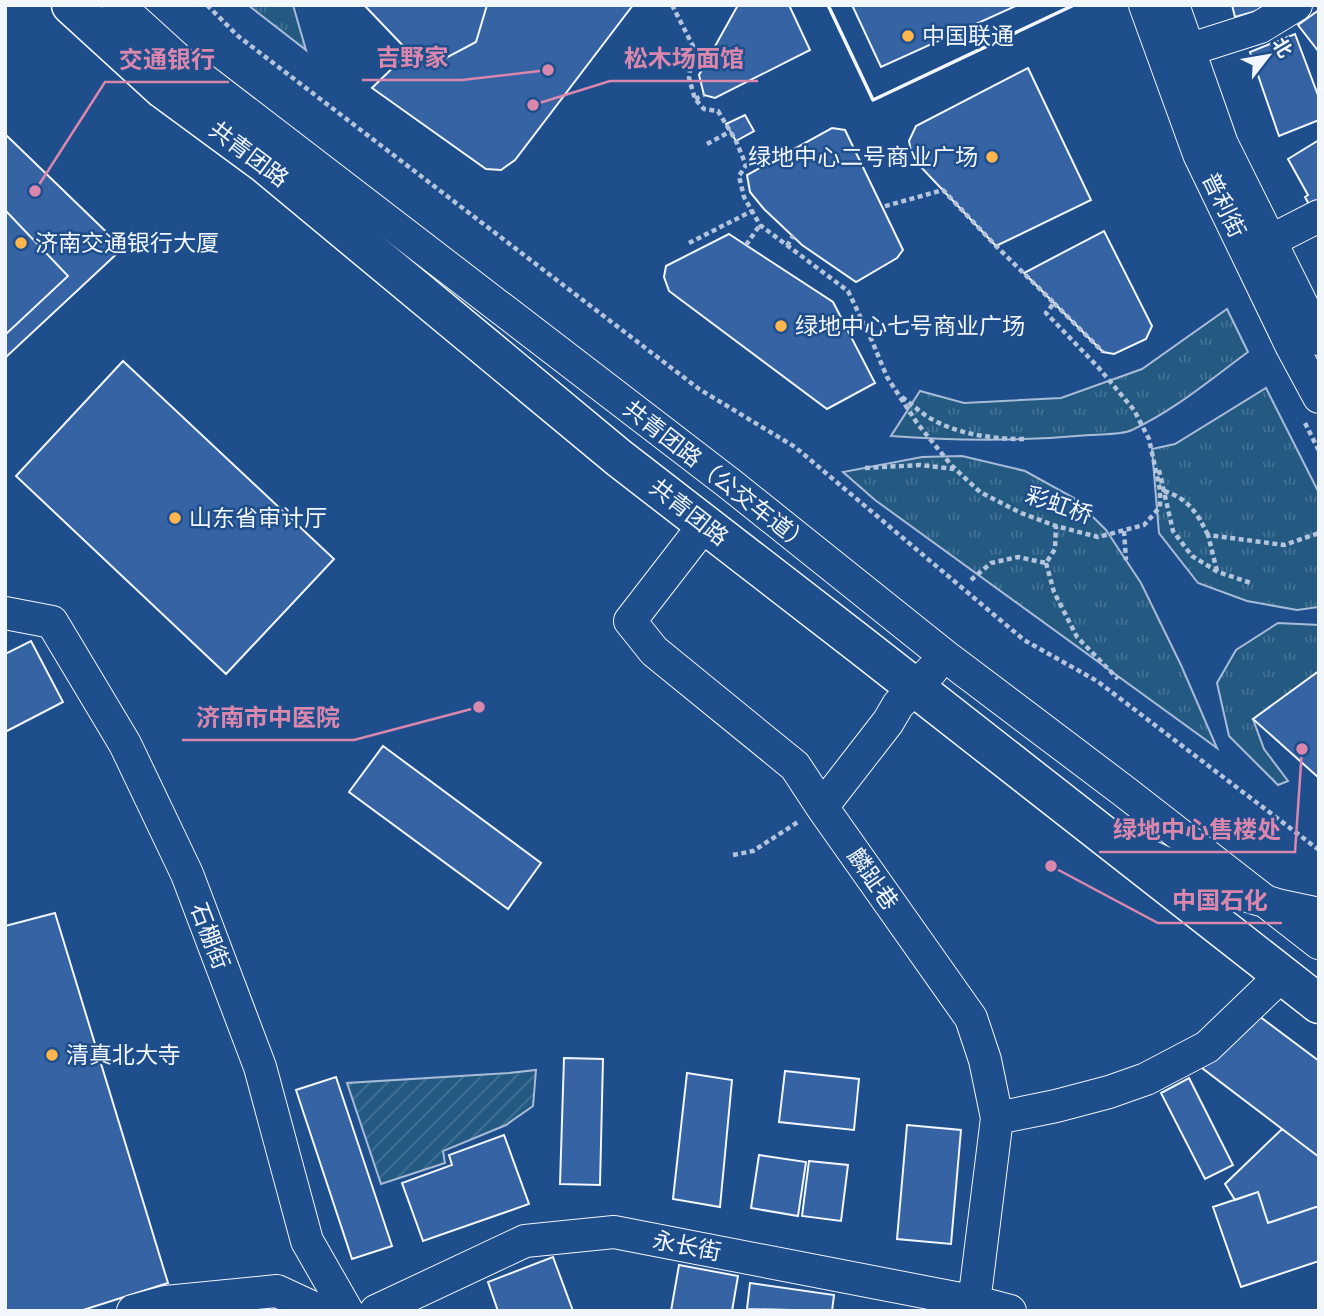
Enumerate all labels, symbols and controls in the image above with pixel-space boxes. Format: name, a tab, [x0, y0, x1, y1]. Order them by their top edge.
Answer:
place label: 中国联通	[922, 21, 1014, 49]
north arrow	[1233, 21, 1303, 91]
marker: 中国联通	[900, 28, 916, 44]
text: 北	[1268, 33, 1298, 61]
callout: 吉野家	[362, 35, 462, 80]
callout: 松木场面馆	[610, 36, 758, 81]
callout: 交通银行	[105, 37, 229, 82]
text: 吉野家	[376, 42, 448, 71]
text: 松木场面馆	[624, 43, 744, 72]
text: 交通银行	[119, 44, 215, 73]
street label: 共青团路	[204, 114, 295, 192]
place label: 绿地中心二号商业广场	[748, 142, 978, 170]
marker: 绿地中心二号商业广场	[984, 149, 1000, 165]
street label: 普利街	[1197, 167, 1253, 242]
place label: 济南交通银行大厦	[35, 228, 219, 256]
marker: 济南交通银行大厦	[13, 235, 29, 251]
place label: 绿地中心七号商业广场	[795, 311, 1025, 339]
marker: 绿地中心七号商业广场	[773, 318, 789, 334]
street label: 共青团路（公交车道）	[618, 394, 816, 558]
street label: 共青团路	[644, 473, 734, 551]
street label: 彩虹桥	[1022, 480, 1097, 529]
place label: 山东省审计厅	[189, 503, 327, 531]
marker: 山东省审计厅	[167, 510, 183, 526]
callout: 济南市中医院	[182, 695, 354, 740]
text: 济南市中医院	[196, 702, 340, 731]
callout: 绿地中心售楼处	[1099, 807, 1295, 852]
text: 绿地中心售楼处	[1113, 814, 1281, 843]
street label: 麟趾巷	[843, 842, 905, 915]
callout: 中国石化	[1158, 878, 1282, 923]
text: 中国石化	[1172, 885, 1268, 914]
street label: 石棚街	[185, 898, 236, 973]
place label: 清真北大寺	[66, 1040, 181, 1068]
marker: 清真北大寺	[44, 1047, 60, 1063]
street label: 永长街	[651, 1225, 724, 1265]

